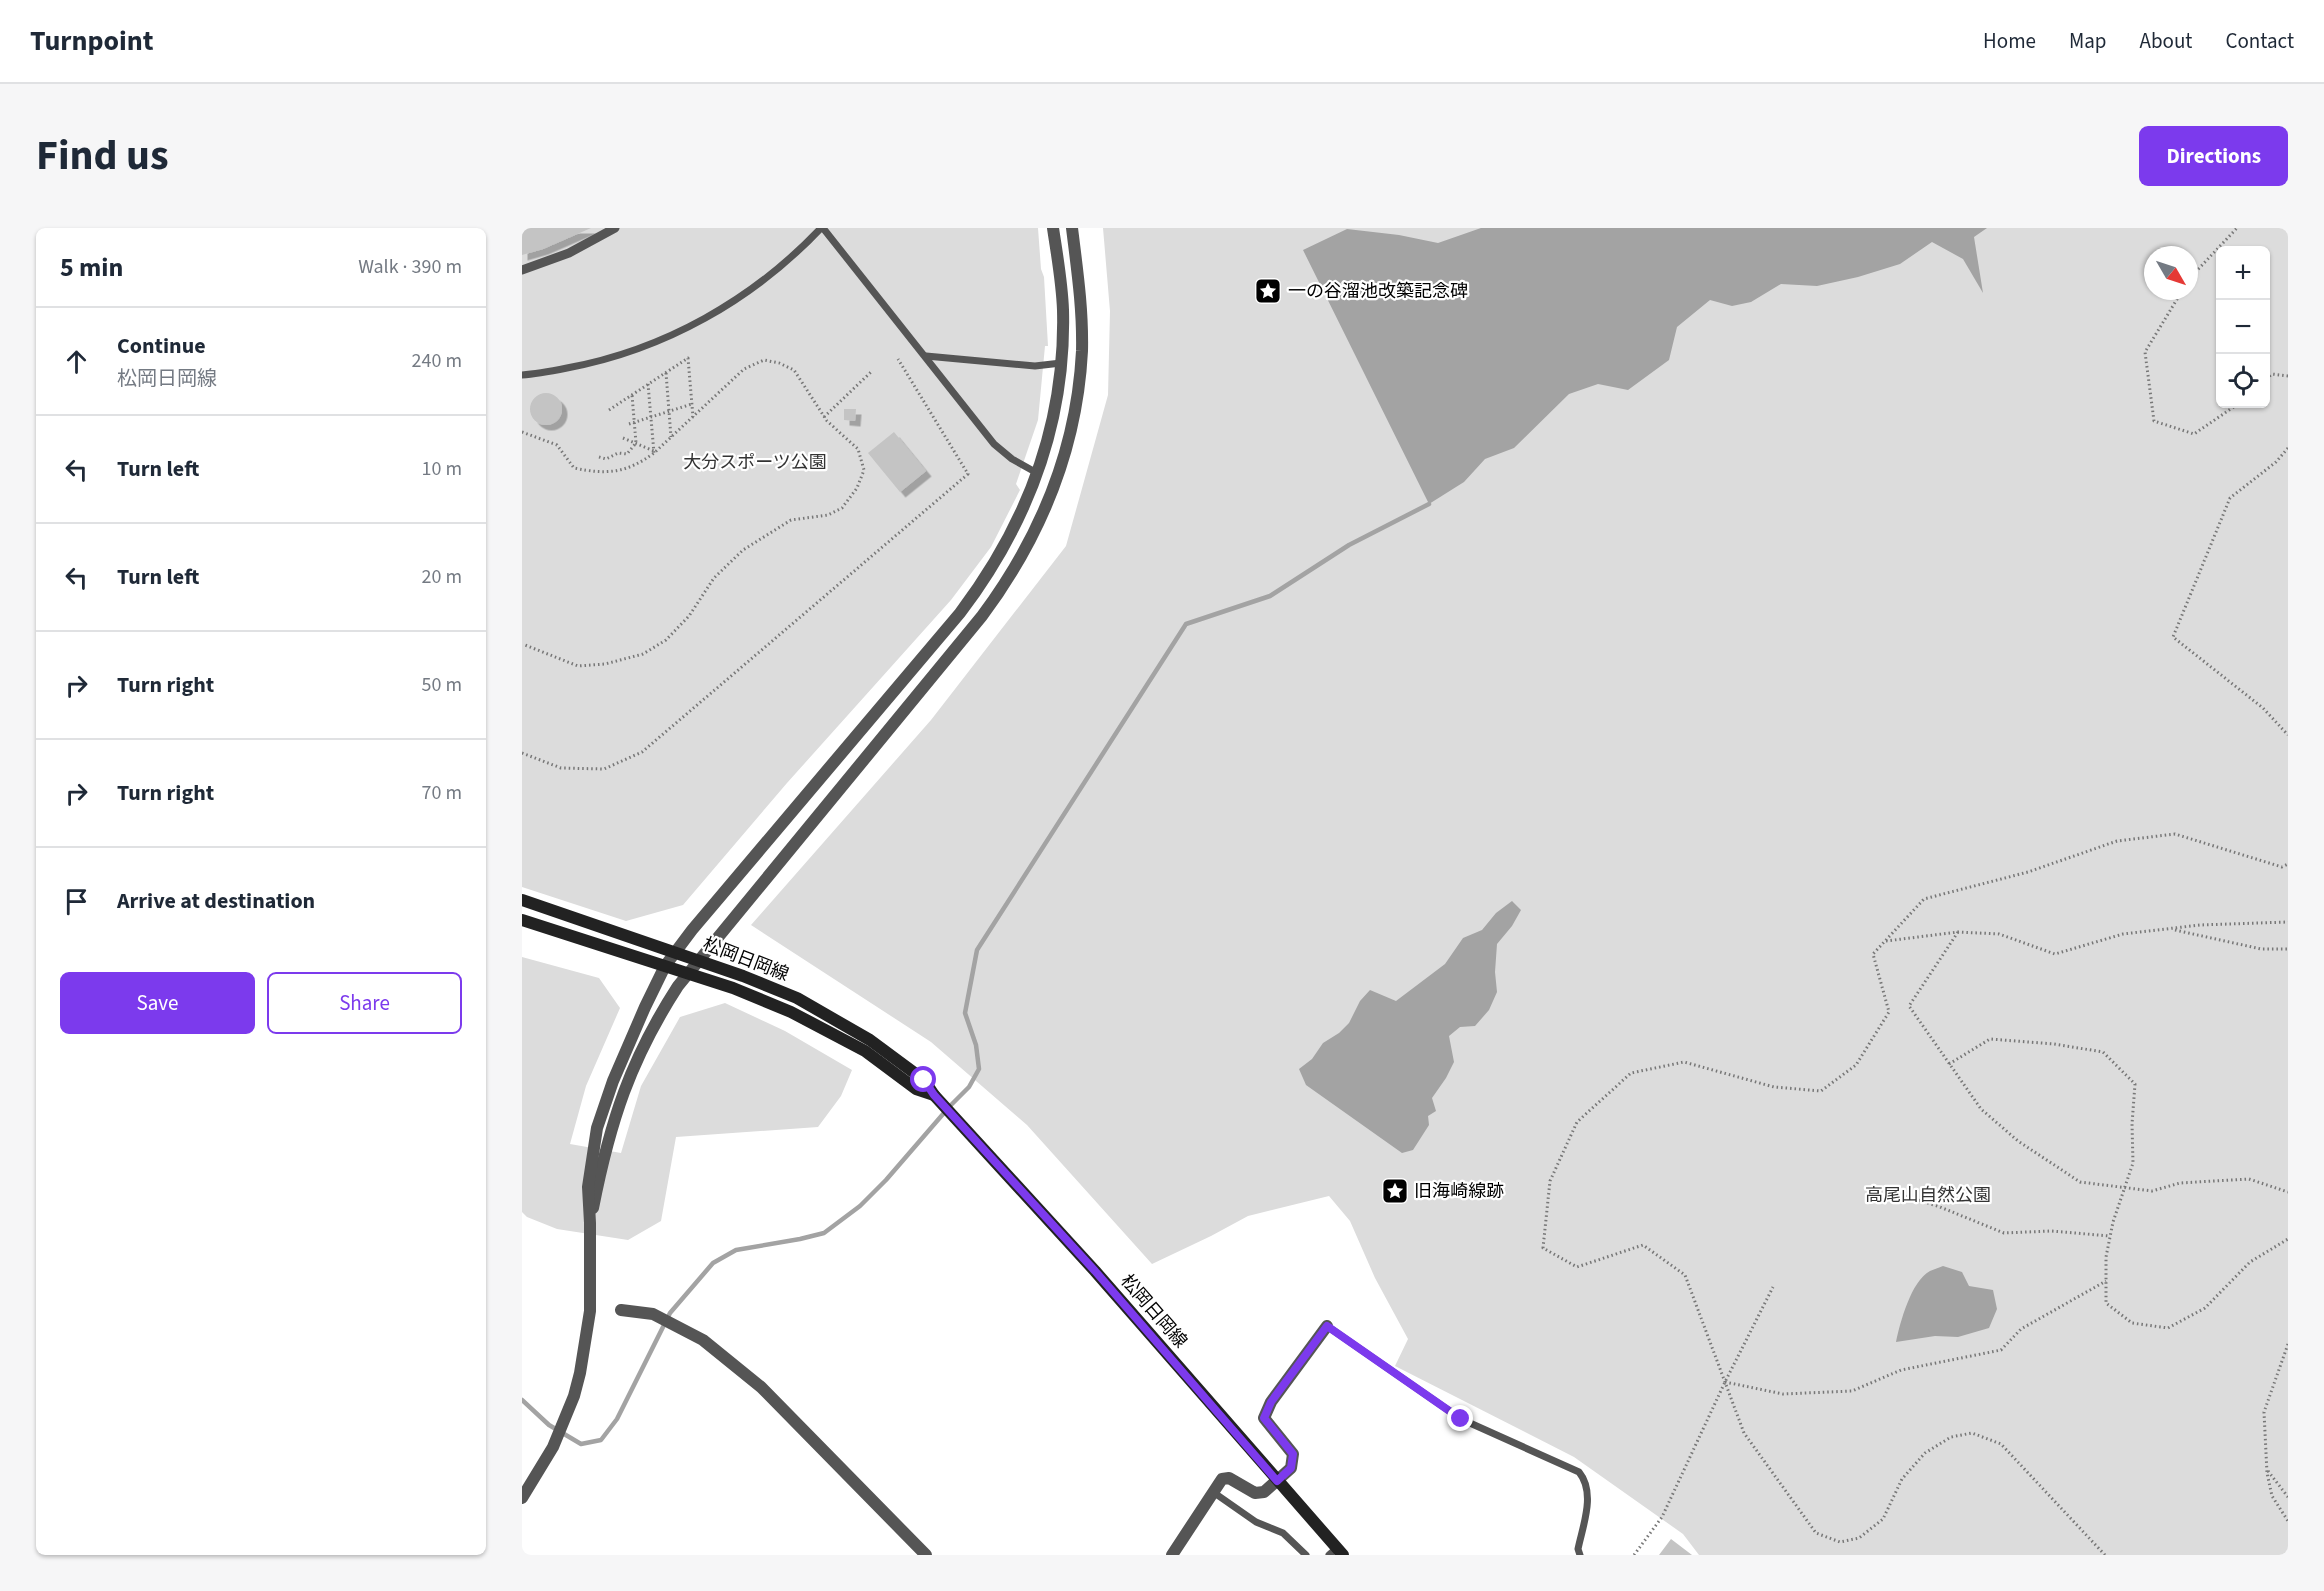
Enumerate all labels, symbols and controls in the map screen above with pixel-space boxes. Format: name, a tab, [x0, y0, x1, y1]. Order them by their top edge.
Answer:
text: Turnpoint	[30, 21, 154, 61]
text: Home	[1983, 26, 2036, 56]
text: Map	[2069, 26, 2107, 56]
text: About	[2140, 26, 2192, 56]
text: Contact	[2225, 26, 2294, 56]
text: Find us	[36, 126, 169, 186]
button: Directions	[2139, 126, 2288, 186]
north arrow	[2144, 246, 2198, 300]
map controls	[2216, 246, 2270, 408]
button: +	[2216, 246, 2270, 300]
text: 5 min	[60, 249, 123, 286]
text: Walk · 390 m	[358, 253, 462, 281]
place icon: 一の谷溜池改築記念碑	[1253, 276, 1283, 306]
place label: 一の谷溜池改築記念碑	[1288, 279, 1468, 304]
button: −	[2216, 300, 2270, 354]
text: Continue	[117, 330, 206, 362]
icon: ahead	[60, 345, 93, 378]
text: 240 m	[412, 347, 462, 375]
button: locate	[2216, 354, 2270, 408]
text: 松岡日岡線	[117, 365, 217, 393]
park label: 大分スポーツ公園	[683, 450, 827, 475]
icon: left	[60, 453, 93, 486]
text: Turn left	[117, 453, 199, 485]
text: 10 m	[422, 455, 462, 483]
icon: left	[60, 561, 93, 594]
text: Turn left	[117, 561, 199, 593]
text: 20 m	[422, 563, 462, 591]
icon: right	[60, 669, 93, 702]
text: Turn right	[117, 669, 214, 701]
text: 50 m	[422, 671, 462, 699]
icon: right	[60, 777, 93, 810]
text: Turn right	[117, 777, 214, 809]
text: 70 m	[422, 779, 462, 807]
icon: arrive	[60, 885, 93, 918]
text: Arrive at destination	[117, 885, 315, 917]
street label: 松岡日岡線	[699, 932, 792, 987]
button: Save	[60, 972, 255, 1034]
button: Share	[267, 972, 462, 1034]
route start	[910, 1066, 936, 1092]
place icon: 旧海崎線跡	[1380, 1176, 1410, 1206]
place label: 旧海崎線跡	[1414, 1179, 1504, 1204]
park label: 高尾山自然公園	[1865, 1183, 1991, 1208]
street label: 松岡日岡線	[1115, 1269, 1193, 1353]
route end	[1447, 1405, 1473, 1431]

